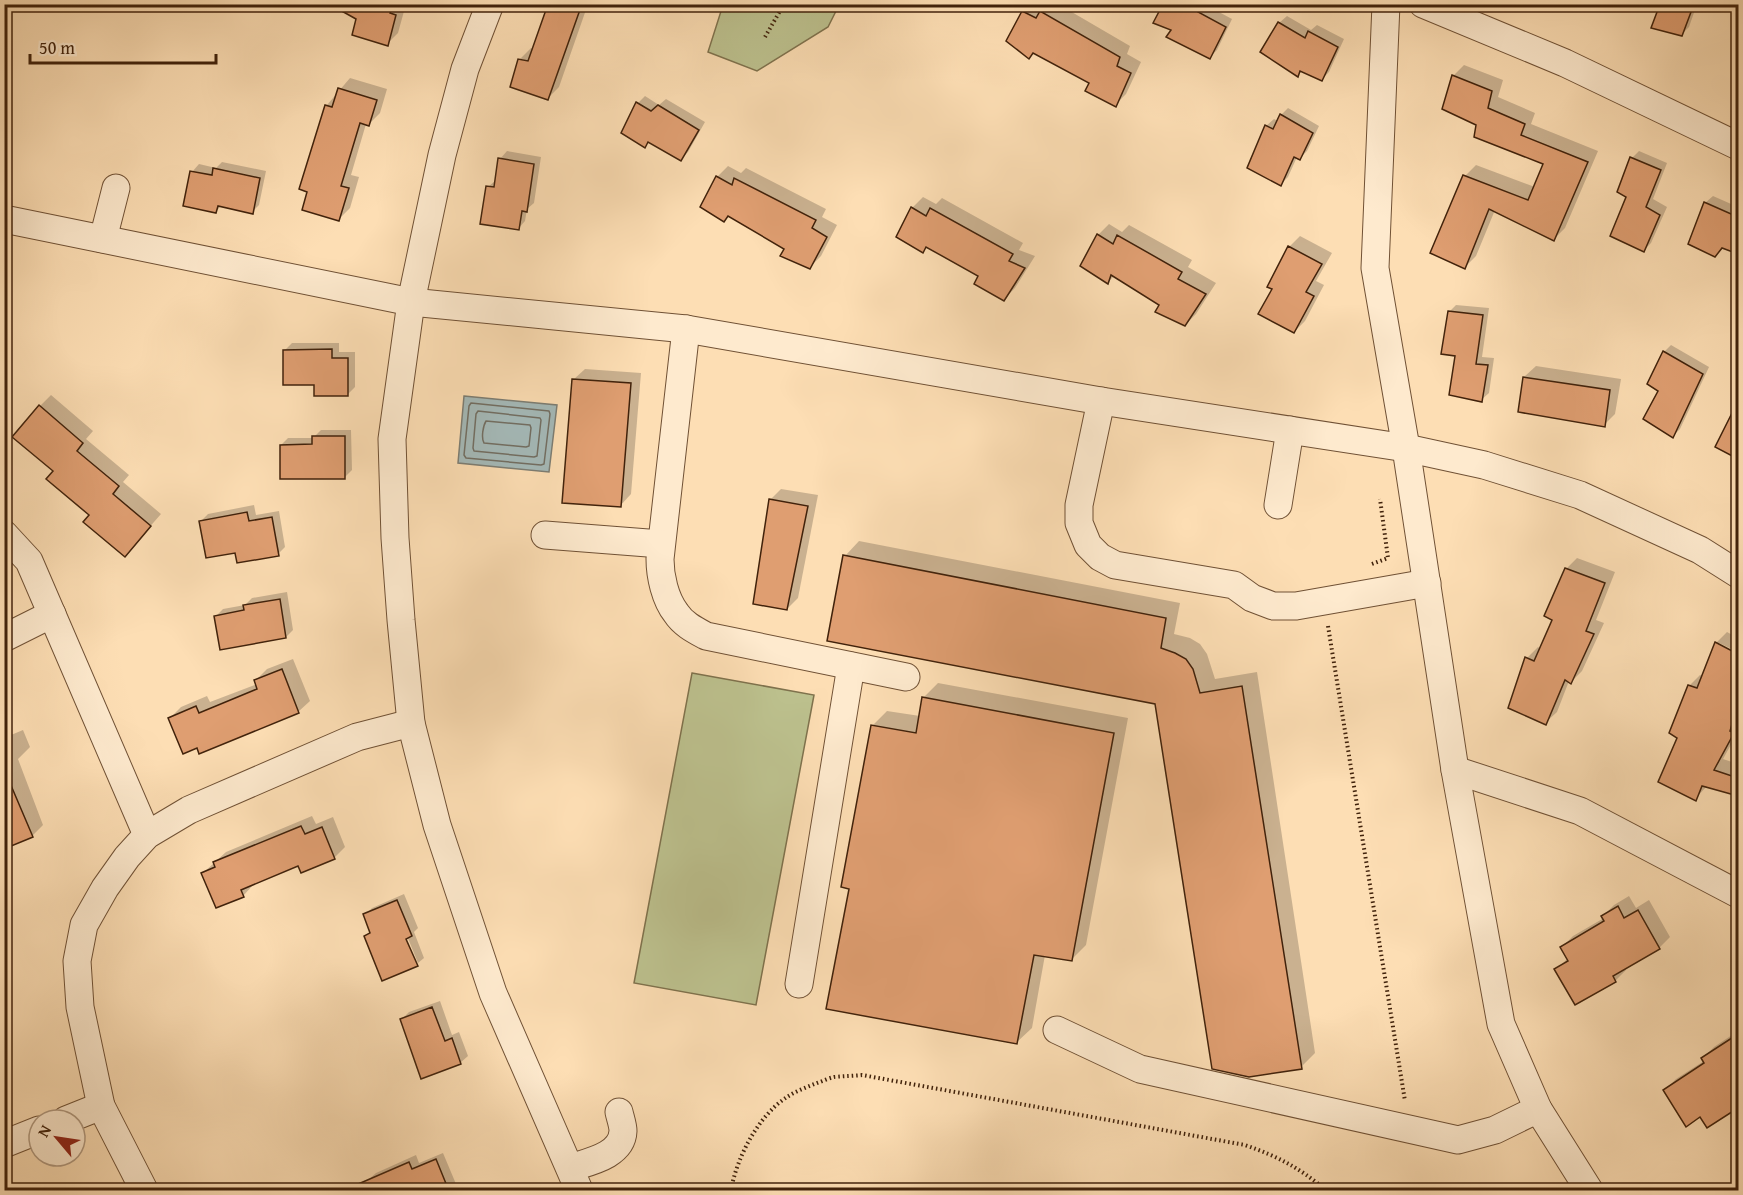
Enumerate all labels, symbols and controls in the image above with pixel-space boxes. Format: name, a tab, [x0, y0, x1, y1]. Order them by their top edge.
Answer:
scale bar	[30, 27, 216, 65]
text: 50 m	[39, 34, 75, 61]
north arrow	[27, 1108, 87, 1168]
text: N	[31, 1120, 57, 1141]

